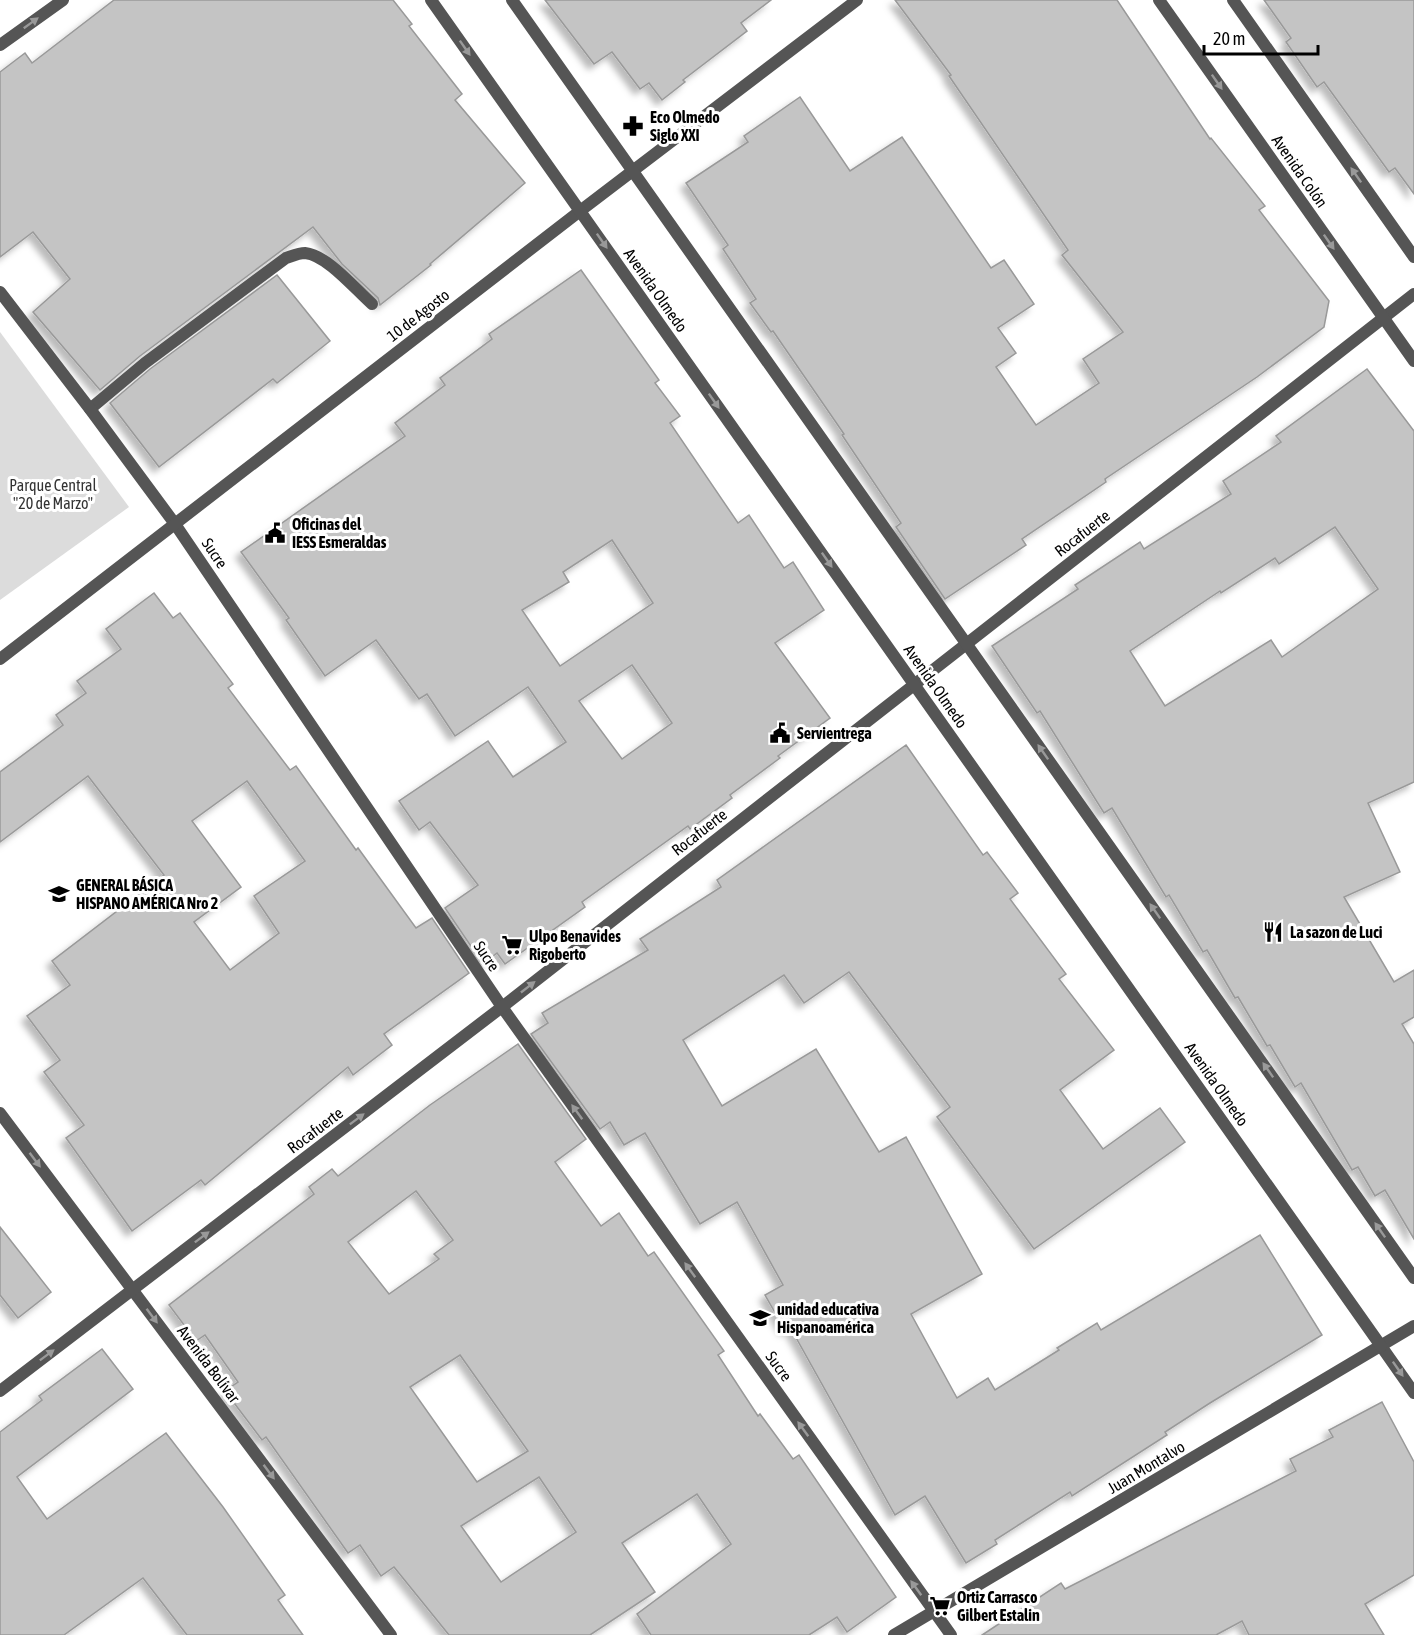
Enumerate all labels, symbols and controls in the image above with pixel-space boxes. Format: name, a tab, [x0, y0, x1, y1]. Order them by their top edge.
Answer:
one-way arrow	[24, 17, 39, 29]
scale bar	[1204, 18, 1318, 56]
text: 20 m	[1213, 28, 1245, 49]
one-way arrow	[459, 39, 471, 55]
one-way arrow	[1211, 74, 1223, 90]
place label: Eco Olmedo Siglo XXI	[650, 108, 720, 144]
pharmacy icon: Eco Olmedo Siglo XXI	[621, 114, 645, 138]
street label: Avenida Colón	[1268, 131, 1332, 211]
one-way arrow	[1350, 167, 1362, 183]
one-way arrow	[596, 233, 608, 249]
one-way arrow	[1323, 234, 1335, 249]
street label: Avenida Olmedo	[621, 245, 691, 335]
street label: 10 de Agosto	[383, 285, 453, 346]
one-way arrow	[708, 392, 720, 408]
park label: Parque Central "20 de Marzo"	[9, 476, 97, 512]
street label: Rocafuerte	[1051, 506, 1113, 560]
place label: Oficinas del IESS Esmeraldas	[292, 515, 387, 551]
public building icon: Oficinas del IESS Esmeraldas	[263, 521, 287, 545]
street label: Sucre	[198, 535, 232, 571]
one-way arrow	[821, 551, 833, 567]
street label: Avenida Olmedo	[901, 641, 971, 731]
public building icon: Servientrega	[768, 721, 792, 745]
place label: Servientrega	[797, 724, 872, 742]
one-way arrow	[1037, 744, 1049, 760]
street label: Rocafuerte	[668, 805, 730, 859]
place label: GENERAL BÁSICA HISPANO AMÉRICA Nro 2	[76, 876, 218, 912]
school or university icon: GENERAL BÁSICA HISPANO AMÉRICA Nro 2	[47, 882, 71, 906]
one-way arrow	[1149, 904, 1161, 920]
restaurant icon: La sazon de Luci	[1261, 920, 1285, 944]
place label: La sazon de Luci	[1290, 923, 1383, 941]
place label: Ulpo Benavides Rigoberto	[529, 927, 621, 963]
supermarket icon: Ulpo Benavides Rigoberto	[500, 933, 524, 957]
street label: Sucre	[470, 938, 504, 974]
one-way arrow	[520, 981, 536, 994]
street label: Avenida Olmedo	[1182, 1039, 1252, 1129]
one-way arrow	[1262, 1063, 1274, 1079]
street label: Rocafuerte	[284, 1103, 346, 1157]
one-way arrow	[571, 1104, 583, 1119]
one-way arrow	[349, 1113, 364, 1125]
one-way arrow	[29, 1152, 41, 1168]
one-way arrow	[1374, 1222, 1386, 1238]
one-way arrow	[194, 1231, 209, 1243]
one-way arrow	[684, 1263, 696, 1279]
place label: unidad educativa Hispanoamérica	[777, 1300, 879, 1336]
school or university icon: unidad educativa Hispanoamérica	[748, 1306, 772, 1330]
one-way arrow	[145, 1309, 157, 1324]
street label: Avenida Bolívar	[174, 1322, 244, 1406]
street label: Sucre	[762, 1348, 796, 1384]
one-way arrow	[39, 1350, 54, 1362]
one-way arrow	[1392, 1361, 1404, 1377]
one-way arrow	[797, 1422, 809, 1438]
street label: Juan Montalvo	[1104, 1437, 1188, 1497]
one-way arrow	[263, 1464, 275, 1480]
one-way arrow	[910, 1580, 922, 1596]
place label: Ortiz Carrasco Gilbert Estalin	[957, 1588, 1040, 1624]
supermarket icon: Ortiz Carrasco Gilbert Estalin	[928, 1594, 952, 1618]

